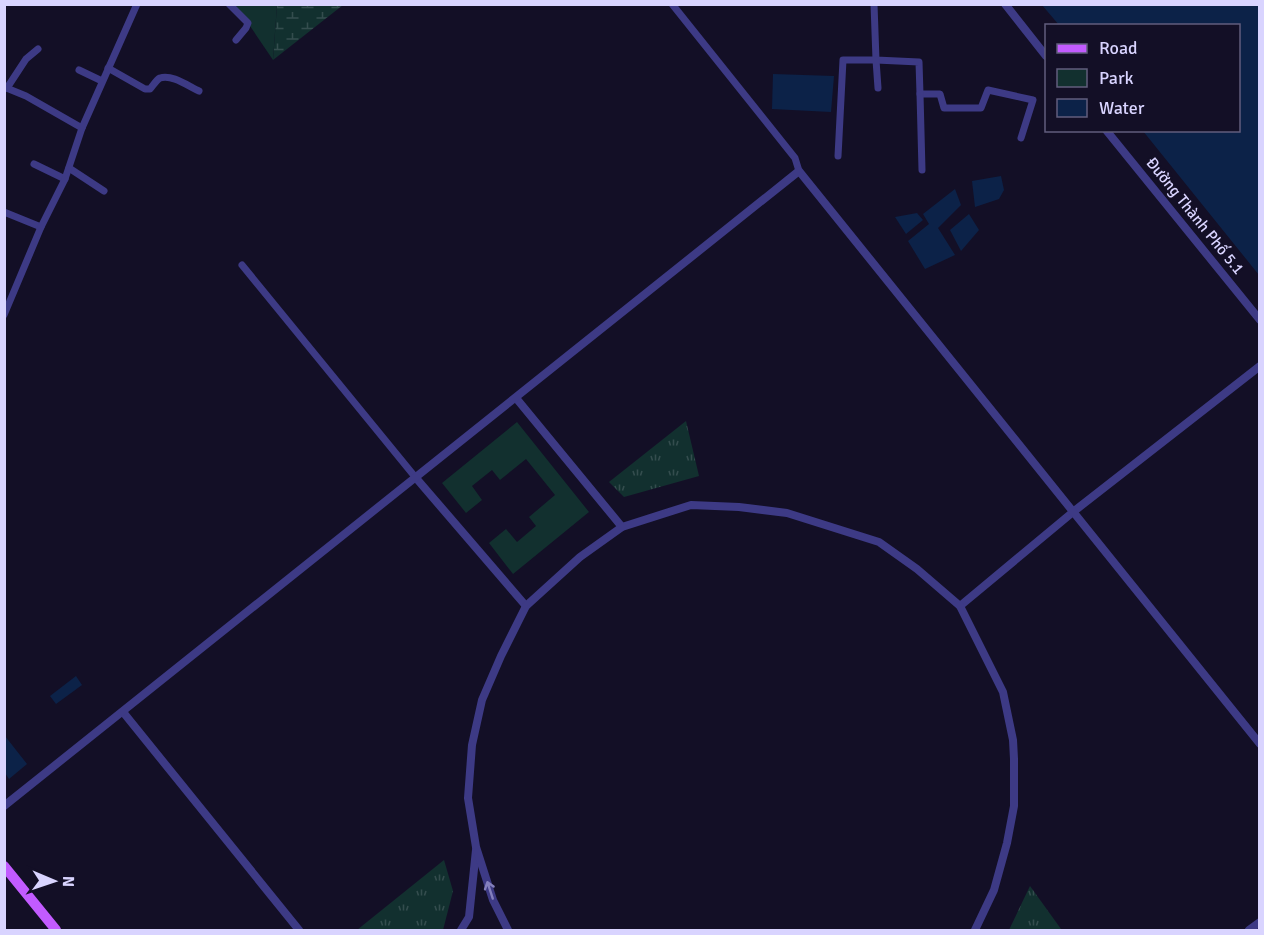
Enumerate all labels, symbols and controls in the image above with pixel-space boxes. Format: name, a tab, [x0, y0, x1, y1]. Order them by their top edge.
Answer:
legend	[1045, 24, 1240, 132]
text: Road	[1099, 37, 1138, 59]
text: Park	[1099, 67, 1134, 89]
text: Water	[1099, 97, 1145, 119]
street label: Đường Thành Phố 5.1	[1142, 153, 1248, 279]
north arrow	[24, 851, 84, 911]
text: N	[58, 876, 78, 887]
one-way arrow	[484, 881, 495, 900]

